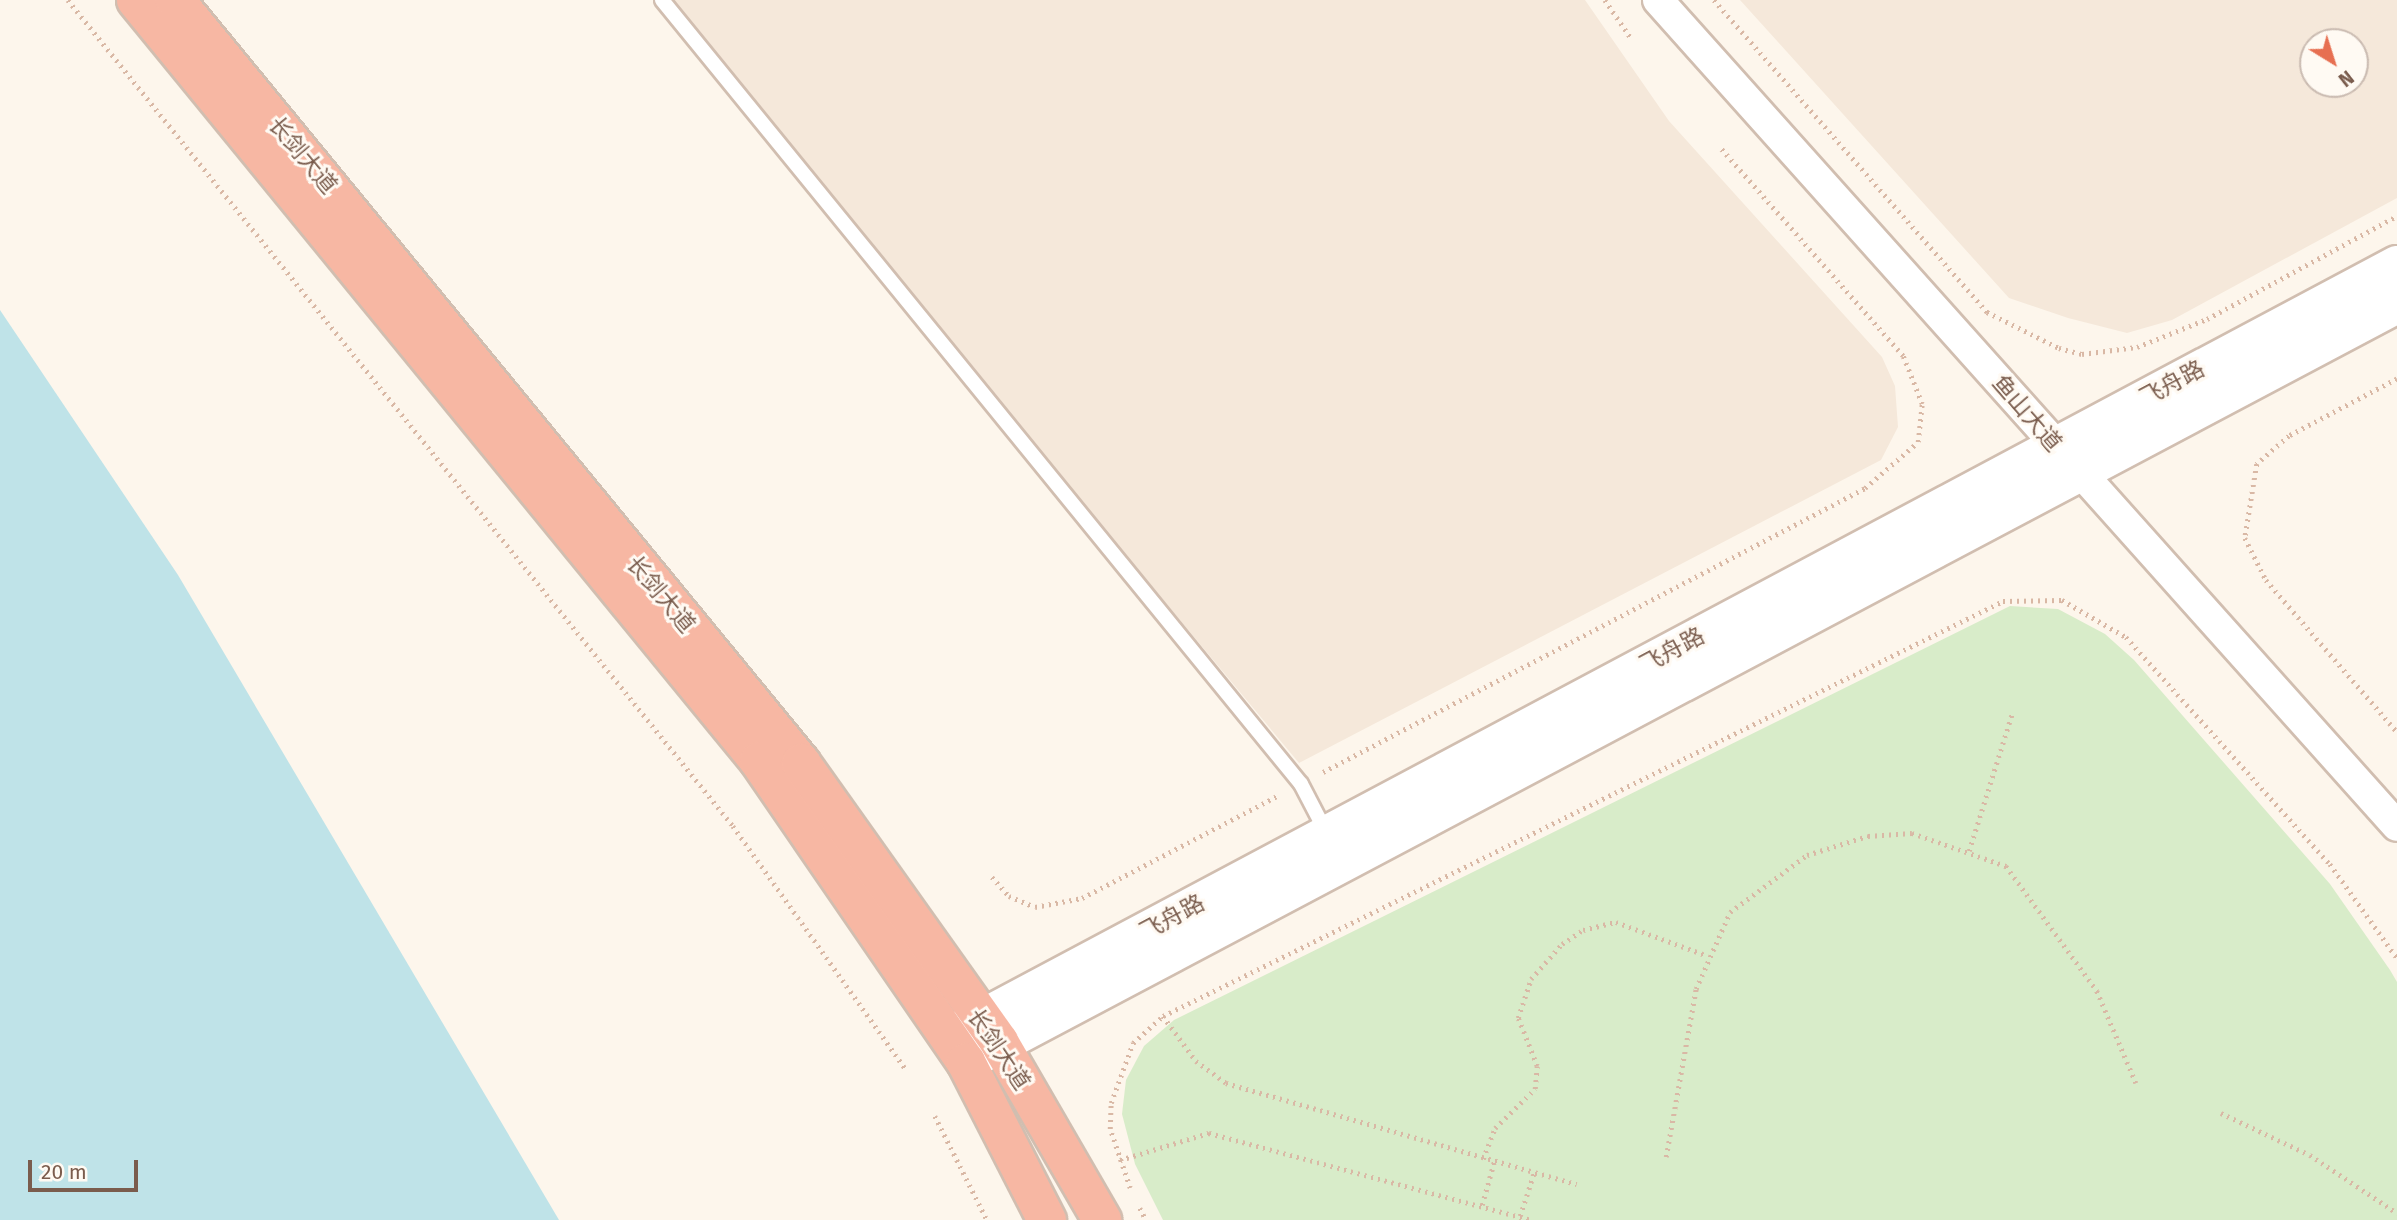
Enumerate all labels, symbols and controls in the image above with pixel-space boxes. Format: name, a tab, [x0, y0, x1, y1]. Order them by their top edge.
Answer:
north arrow	[2299, 28, 2369, 98]
text: N	[2334, 65, 2358, 91]
street label: 长剑大道	[263, 111, 343, 199]
street label: 飞舟路	[2135, 355, 2209, 411]
street label: 鱼山大道	[1986, 369, 2068, 457]
street label: 长剑大道	[621, 550, 701, 638]
street label: 飞舟路	[1635, 622, 1709, 678]
street label: 飞舟路	[1135, 889, 1209, 945]
street label: 长剑大道	[962, 1003, 1036, 1095]
scale bar	[32, 1146, 142, 1190]
text: 20 m	[41, 1159, 87, 1185]

